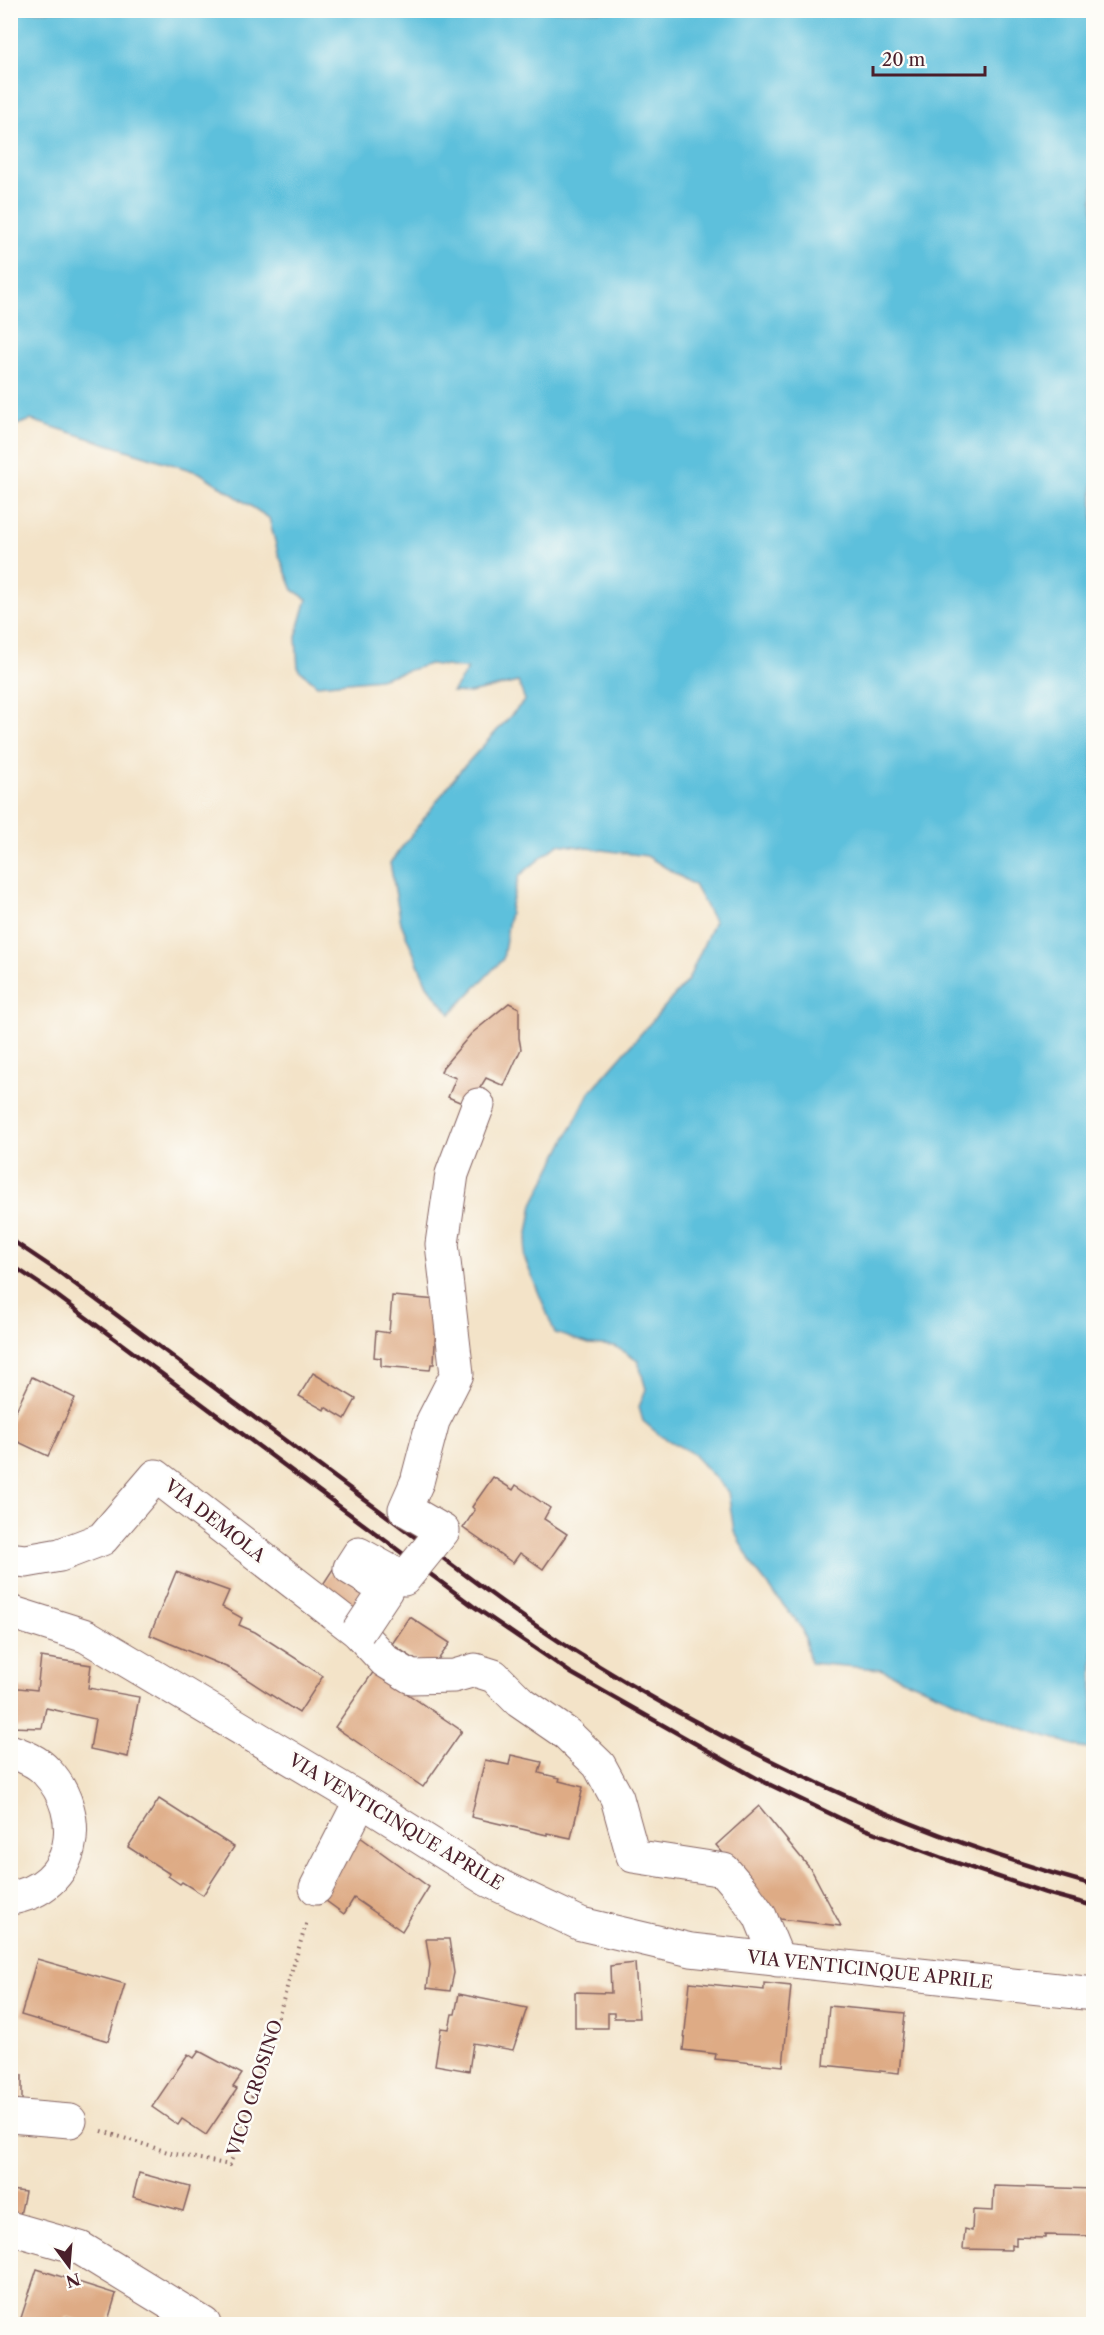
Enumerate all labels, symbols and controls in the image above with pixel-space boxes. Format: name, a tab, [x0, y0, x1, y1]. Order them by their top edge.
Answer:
scale bar	[873, 39, 986, 77]
text: 20 m	[882, 49, 926, 71]
street label: VIA DEMOLA	[159, 1474, 270, 1568]
street label: VIA VENTICINQUE APRILE	[284, 1749, 507, 1895]
street label: VIA VENTICINQUE APRILE	[745, 1946, 994, 1994]
street label: VICO CROSINO	[222, 2017, 287, 2160]
north arrow	[39, 2236, 99, 2296]
text: N	[64, 2269, 83, 2292]

